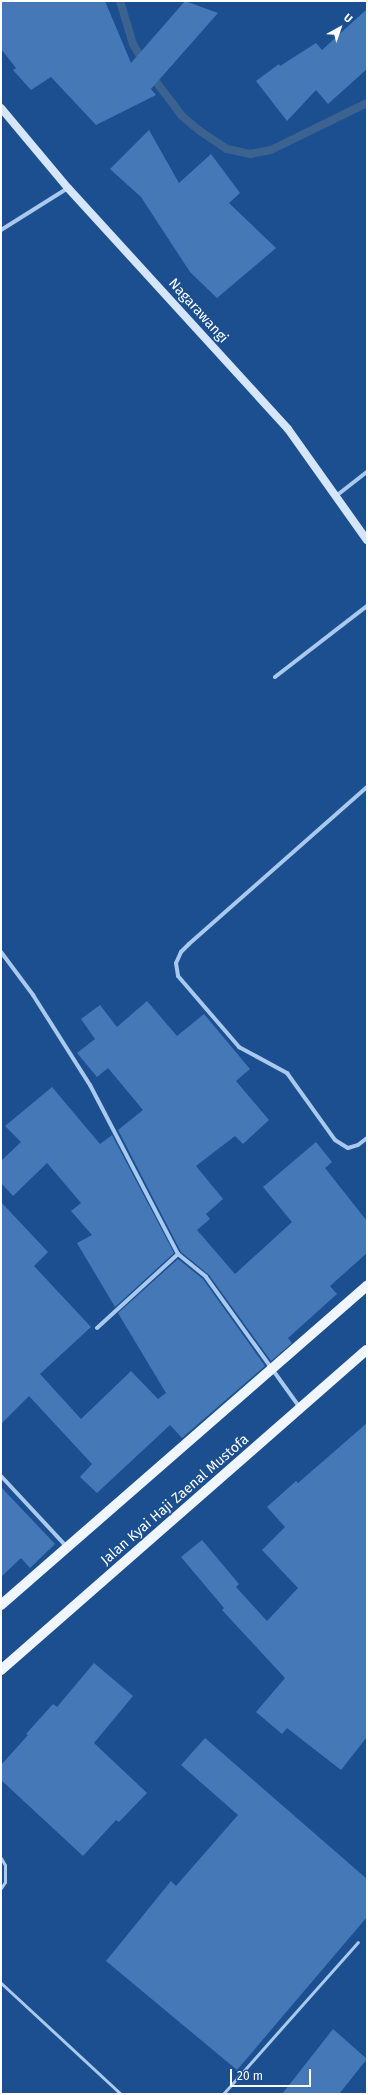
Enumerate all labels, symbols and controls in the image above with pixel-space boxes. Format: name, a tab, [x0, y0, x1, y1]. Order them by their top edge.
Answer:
north arrow	[320, 8, 360, 48]
text: U	[341, 11, 355, 26]
street label: Nagarawangi	[165, 275, 231, 347]
street label: Jalan Kyai Haji Zaenal Mustofa	[98, 1431, 252, 1569]
scale bar	[232, 2061, 313, 2087]
text: 20 m	[237, 2069, 263, 2083]

